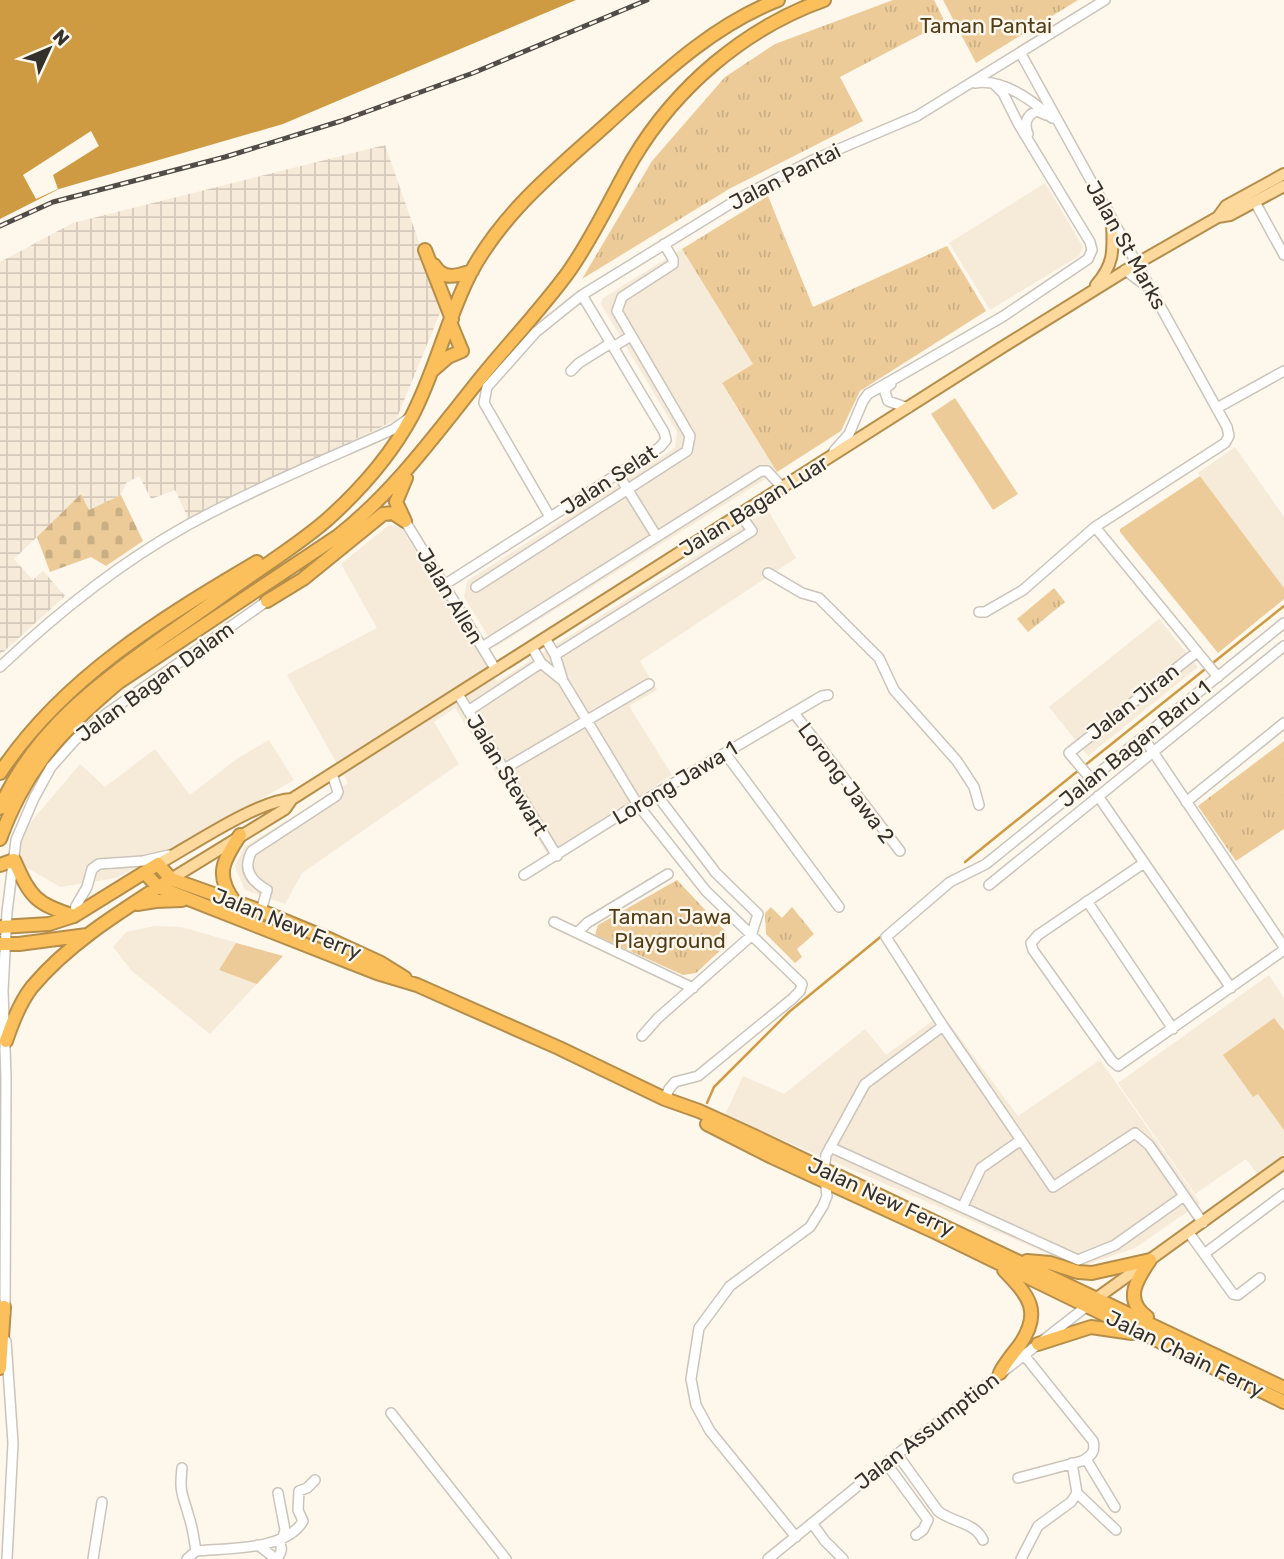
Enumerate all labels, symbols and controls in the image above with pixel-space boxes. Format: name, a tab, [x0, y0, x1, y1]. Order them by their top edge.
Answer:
park label: Taman Pantai	[920, 13, 1052, 38]
north arrow	[14, 14, 84, 84]
text: N	[48, 25, 74, 50]
street label: Jalan Pantai	[725, 138, 845, 215]
street label: Jalan St Marks	[1081, 176, 1172, 314]
street label: Jalan Selat	[556, 439, 661, 520]
street label: Jalan Bagan Luar	[675, 450, 833, 561]
street label: Jalan Allen	[412, 543, 489, 648]
street label: Jalan Bagan Dalam	[71, 616, 238, 747]
street label: Jalan Jiran	[1082, 658, 1184, 745]
street label: Jalan Bagan Baru 1	[1054, 675, 1215, 812]
street label: Jalan Stewart	[462, 710, 553, 840]
street label: Lorong Jawa 2	[793, 718, 900, 848]
street label: Lorong Jawa 1	[608, 736, 742, 830]
street label: Jalan New Ferry	[209, 882, 366, 965]
park label: Taman Jawa Playground	[609, 904, 731, 953]
street label: Jalan New Ferry	[804, 1152, 959, 1241]
street label: Jalan Chain Ferry	[1102, 1305, 1268, 1403]
street label: Jalan Assumption	[850, 1367, 1004, 1495]

